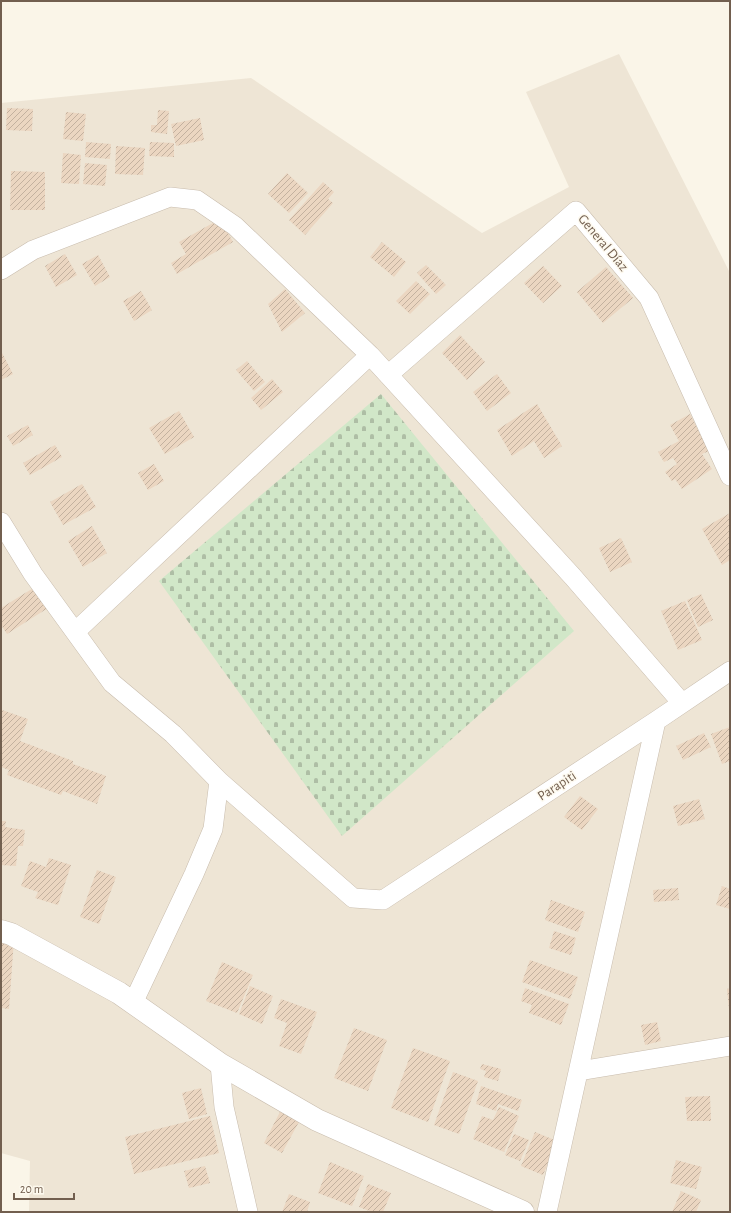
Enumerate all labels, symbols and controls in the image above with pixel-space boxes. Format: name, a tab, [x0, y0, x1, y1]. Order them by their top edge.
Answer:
street label: General Díaz	[575, 212, 631, 274]
street label: Parapiti	[535, 769, 579, 803]
scale bar	[14, 1175, 74, 1201]
text: 20 m	[20, 1183, 43, 1195]

